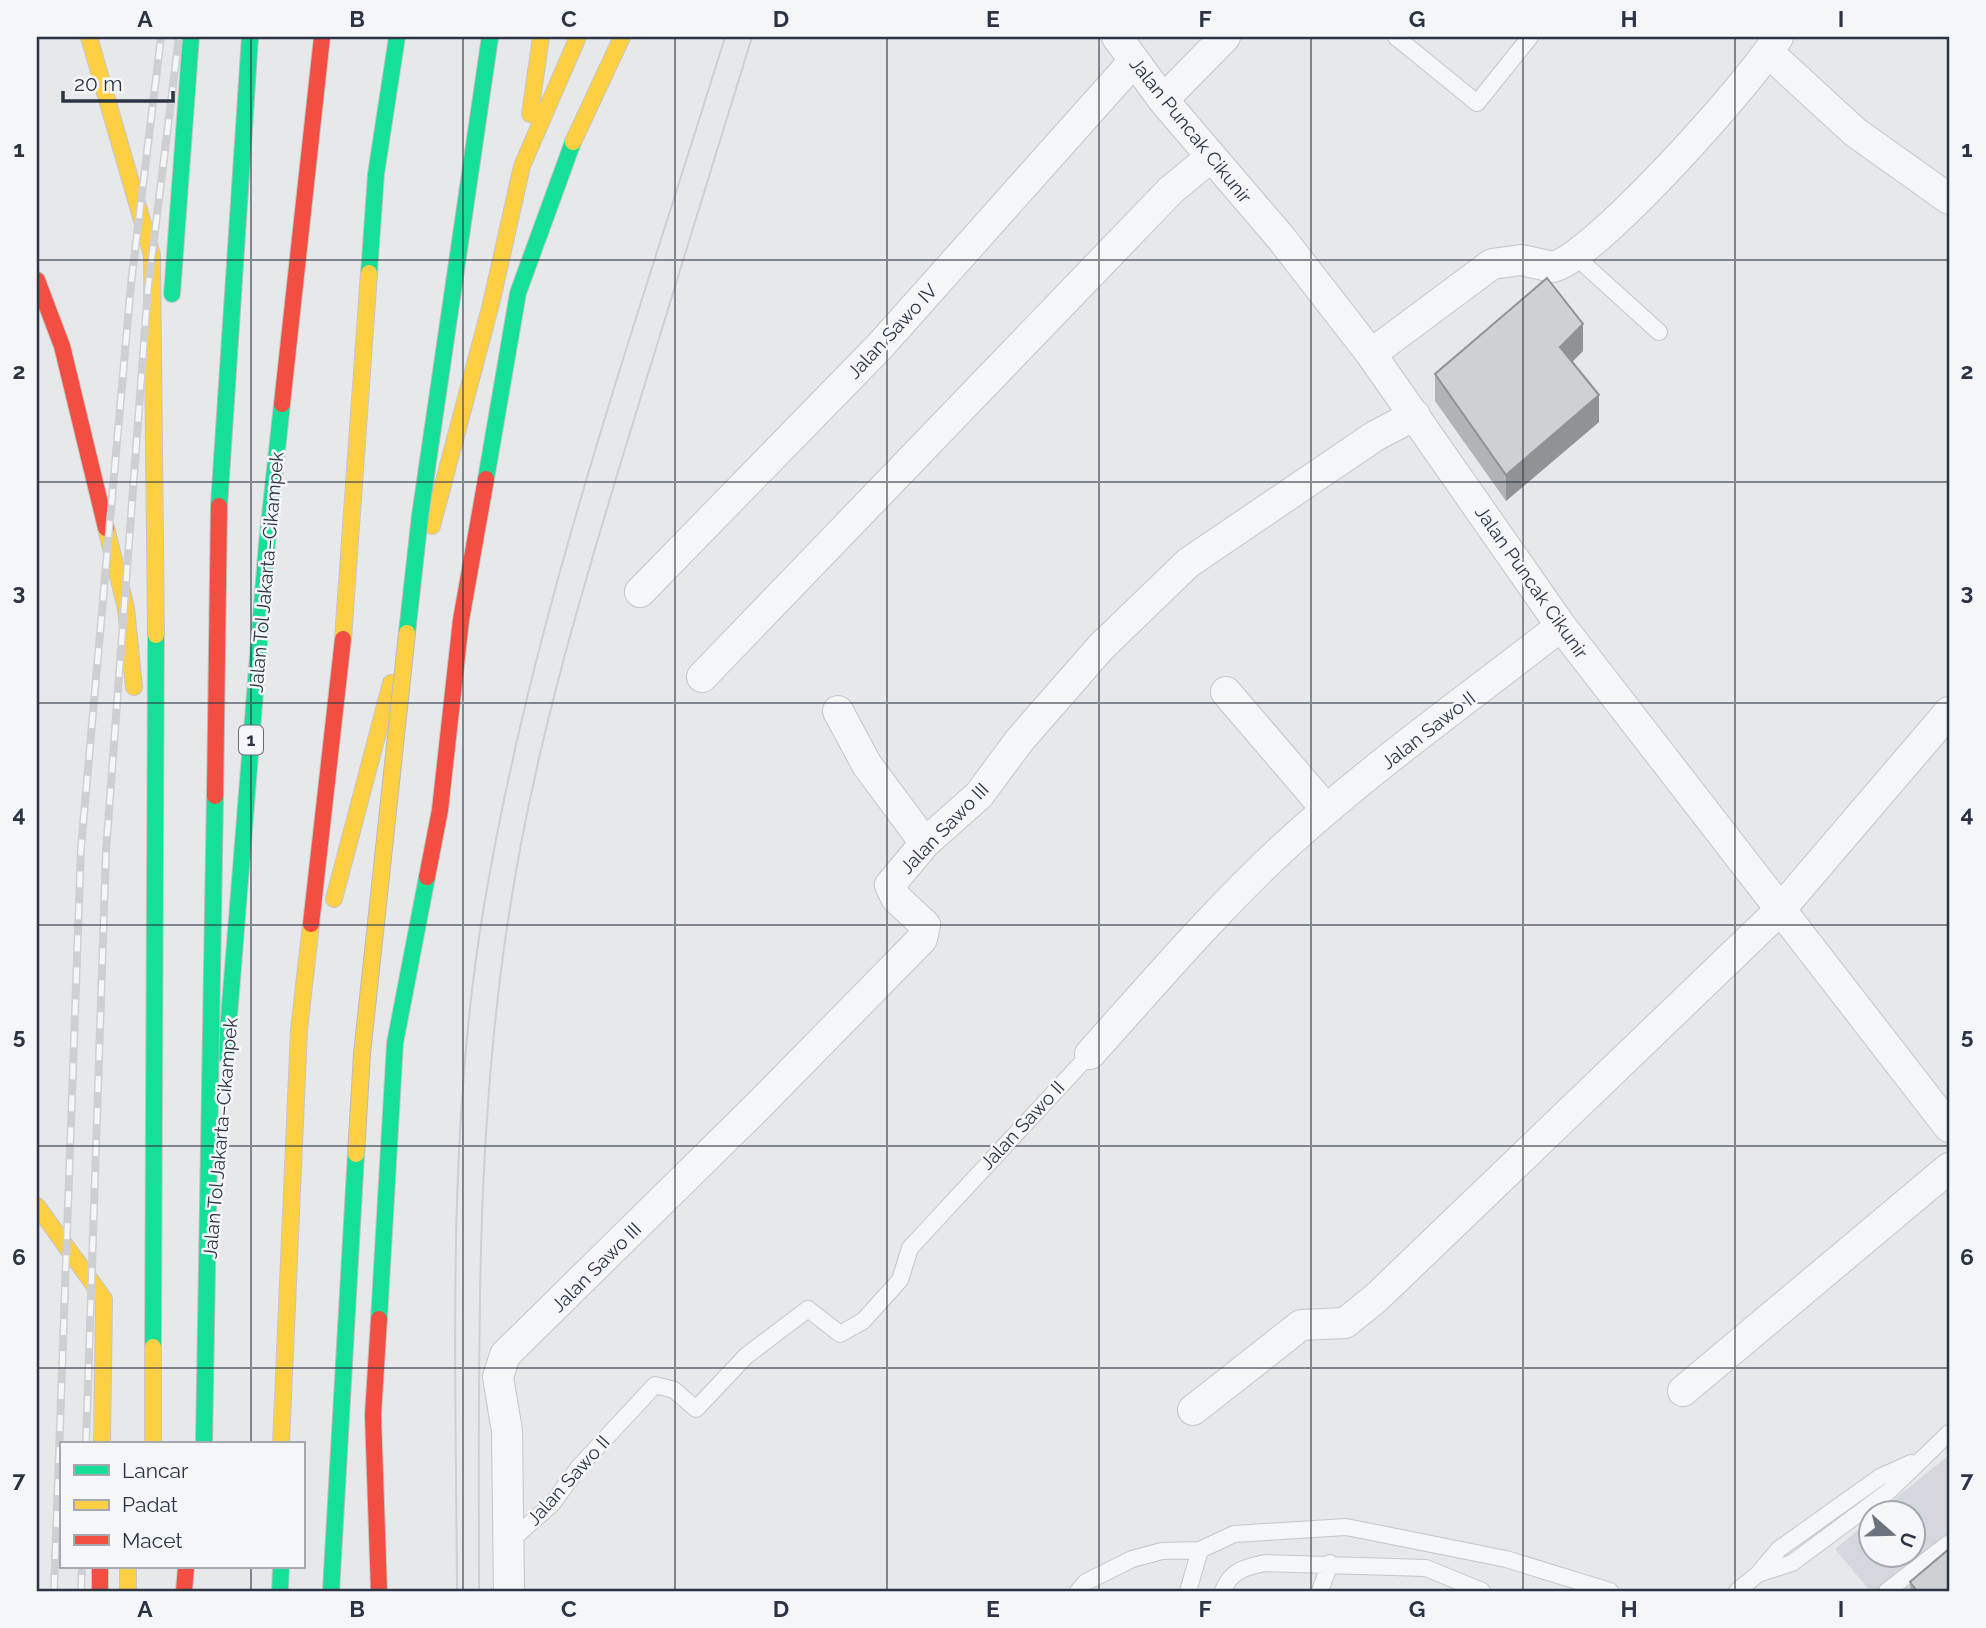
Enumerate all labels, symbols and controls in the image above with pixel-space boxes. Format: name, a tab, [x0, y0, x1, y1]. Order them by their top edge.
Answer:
text: A	[137, 5, 153, 32]
text: B	[349, 5, 365, 32]
text: C	[561, 5, 577, 32]
text: D	[773, 5, 789, 32]
text: E	[986, 5, 1000, 32]
text: F	[1198, 5, 1212, 32]
text: G	[1409, 5, 1425, 32]
text: H	[1620, 5, 1638, 32]
text: I	[1838, 5, 1844, 32]
street label: Jalan Puncak Cikunir	[1125, 53, 1257, 208]
scale bar	[63, 60, 173, 104]
text: 20 m	[74, 71, 122, 96]
text: 1	[13, 135, 25, 162]
text: 1	[1961, 135, 1973, 162]
street label: Jalan Sawo IV	[843, 279, 941, 383]
text: 2	[13, 357, 25, 384]
text: 2	[1961, 357, 1973, 384]
street label: Jalan Tol Jakarta–Cikampek	[245, 451, 287, 693]
street label: Jalan Puncak Cikunir	[1471, 502, 1593, 663]
text: 3	[13, 578, 25, 605]
text: 3	[1961, 578, 1973, 605]
street label: Jalan Sawo II	[1377, 687, 1479, 773]
road number: 1	[239, 726, 263, 754]
street label: Jalan Sawo III	[895, 778, 993, 878]
text: 4	[12, 800, 26, 827]
text: 4	[1960, 800, 1974, 827]
street label: Jalan Tol Jakarta–Cikampek	[199, 1017, 241, 1259]
text: 5	[13, 1022, 26, 1049]
text: 5	[1961, 1022, 1974, 1049]
street label: Jalan Sawo II	[975, 1076, 1069, 1174]
street label: Jalan Sawo III	[547, 1218, 645, 1316]
text: 6	[12, 1243, 26, 1270]
text: 6	[1960, 1243, 1974, 1270]
street label: Jalan Sawo II	[522, 1431, 614, 1529]
legend	[60, 1442, 304, 1568]
text: Lancar	[122, 1458, 189, 1483]
text: 7	[13, 1465, 26, 1492]
text: 7	[1961, 1465, 1974, 1492]
text: Padat	[122, 1492, 178, 1517]
north arrow	[1856, 1498, 1926, 1568]
text: Macet	[122, 1528, 182, 1553]
text: U	[1895, 1529, 1921, 1550]
text: A	[137, 1595, 153, 1622]
text: B	[349, 1595, 365, 1622]
text: C	[561, 1595, 577, 1622]
text: D	[773, 1595, 789, 1622]
text: E	[986, 1595, 1000, 1622]
text: F	[1198, 1595, 1212, 1622]
text: G	[1409, 1595, 1425, 1622]
text: H	[1620, 1595, 1638, 1622]
text: I	[1838, 1595, 1844, 1622]

